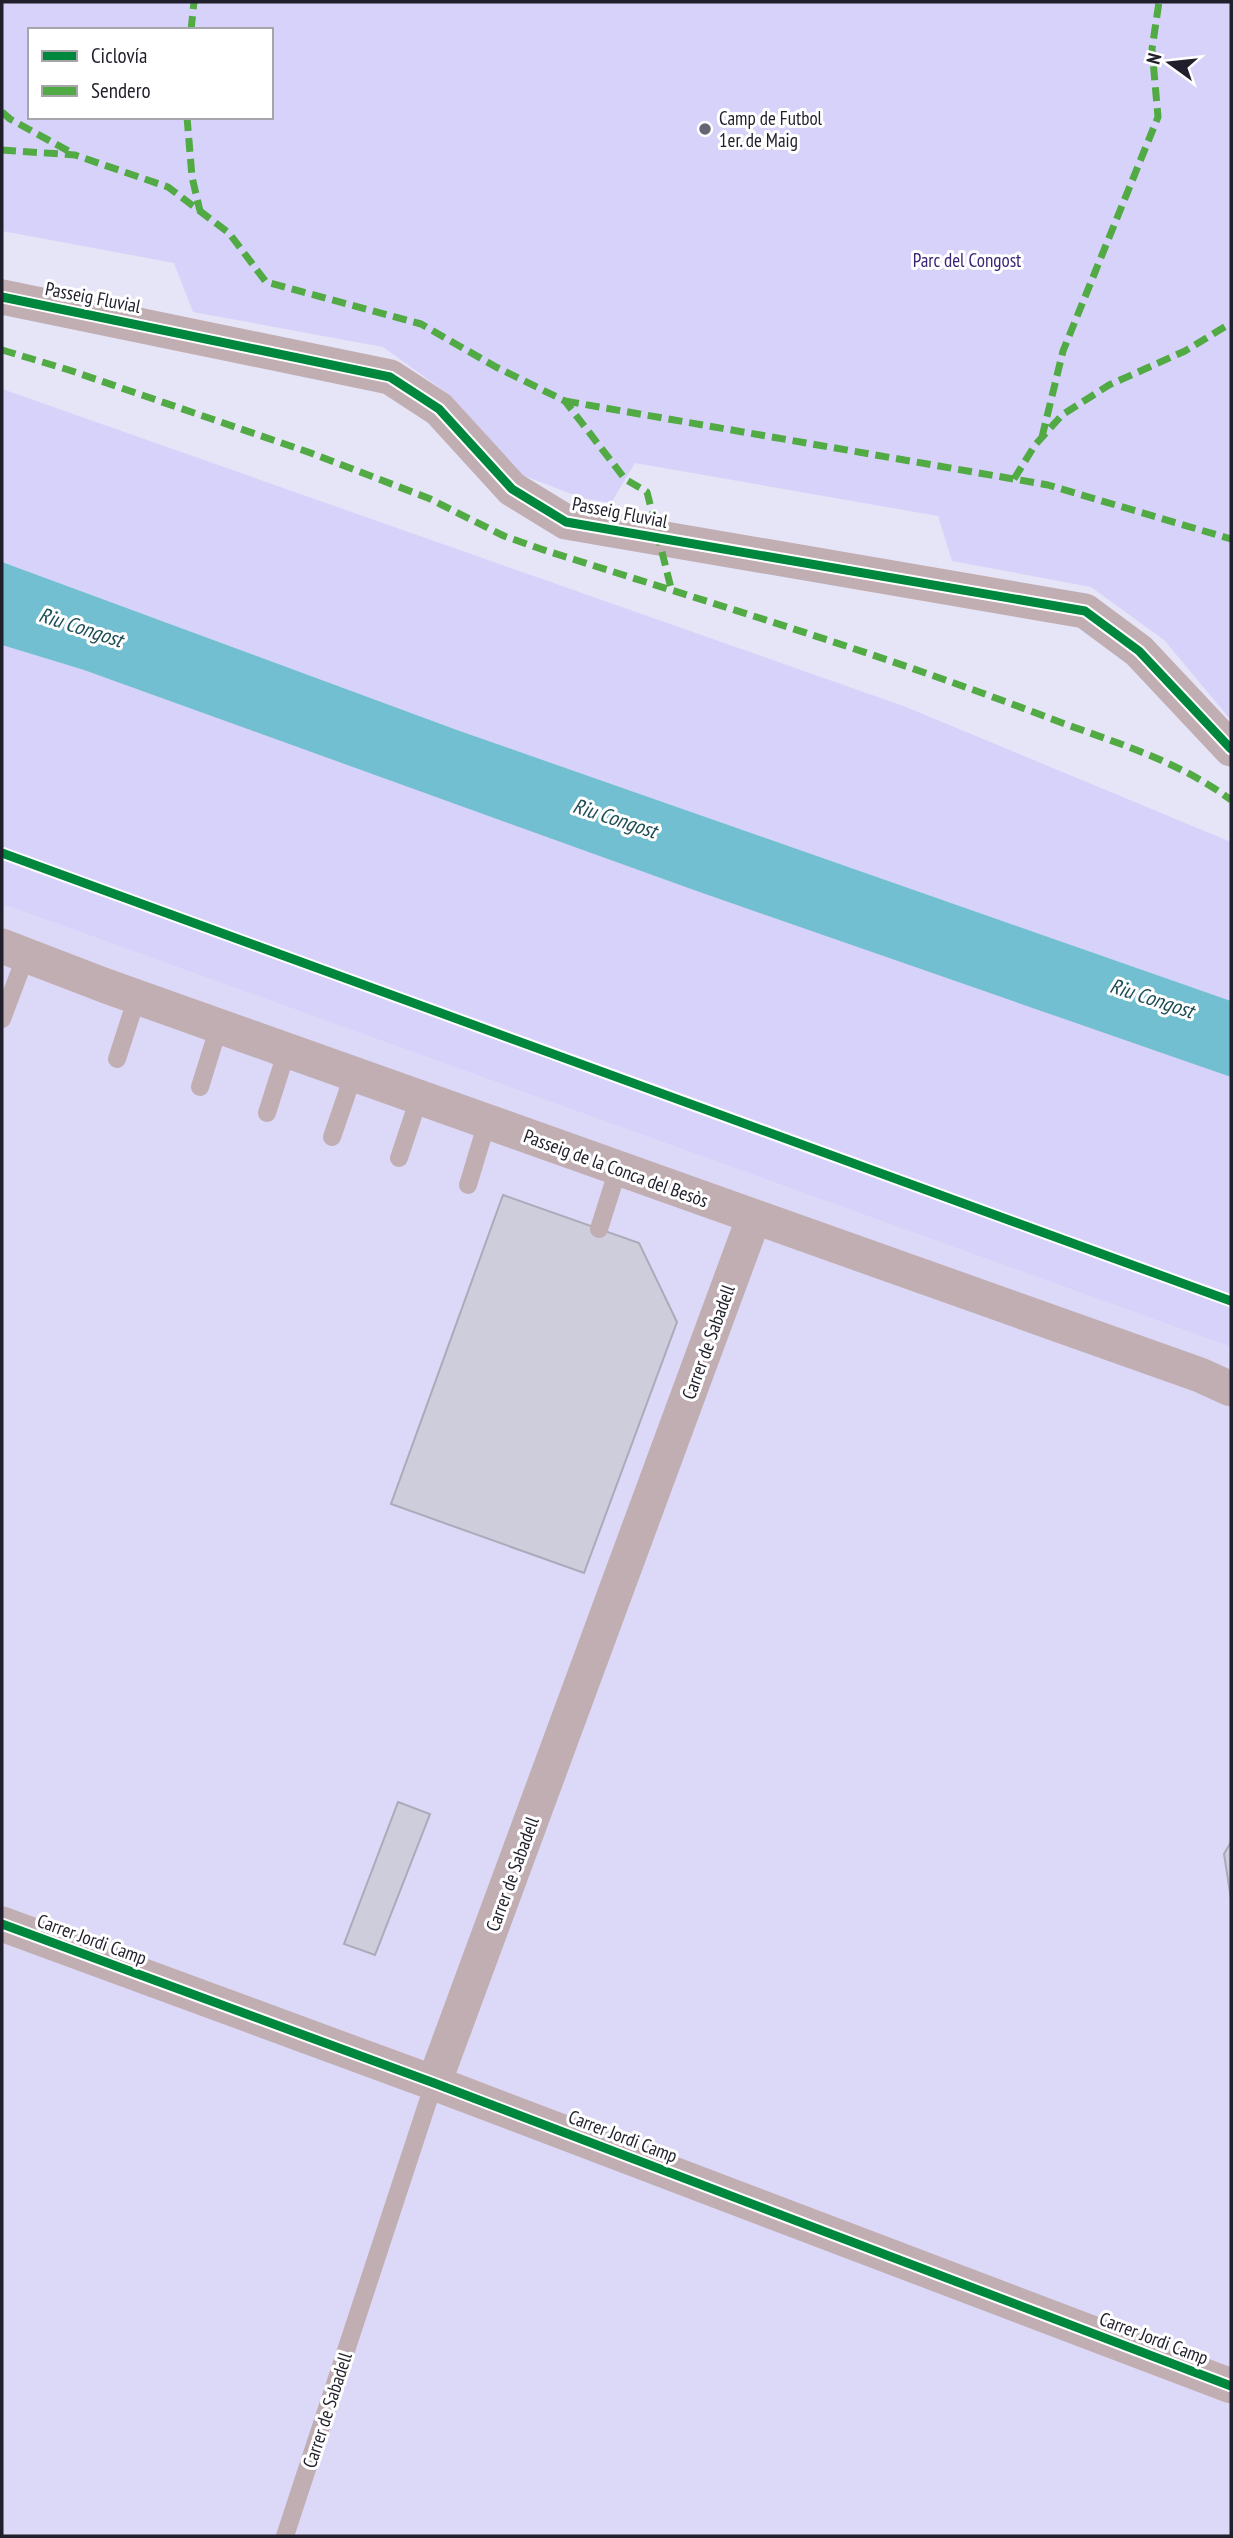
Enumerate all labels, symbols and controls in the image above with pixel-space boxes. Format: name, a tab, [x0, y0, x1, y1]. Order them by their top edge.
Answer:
legend	[28, 28, 273, 119]
north arrow	[1135, 28, 1205, 98]
text: Ciclovía	[91, 42, 148, 69]
text: N	[1141, 51, 1166, 67]
text: Sendero	[91, 77, 150, 104]
place label: Camp de Futbol 1er. de Maig	[719, 106, 823, 152]
marker: Camp de Futbol 1er. de Maig	[697, 121, 713, 137]
park label: Parc del Congost	[913, 248, 1022, 272]
street label: Passeig Fluvial	[43, 276, 143, 318]
street label: Passeig Fluvial	[570, 491, 670, 533]
water label: Riu Congost	[36, 601, 128, 654]
water label: Riu Congost	[570, 792, 662, 845]
water label: Riu Congost	[1107, 972, 1199, 1025]
street label: Passeig de la Conca del Besòs	[521, 1123, 711, 1213]
street label: Carrer de Sabadell	[676, 1281, 740, 1403]
street label: Carrer de Sabadell	[480, 1813, 544, 1935]
street label: Carrer Jordi Camp	[34, 1908, 150, 1970]
street label: Carrer Jordi Camp	[565, 2104, 681, 2168]
street label: Carrer Jordi Camp	[1096, 2306, 1212, 2370]
street label: Carrer de Sabadell	[297, 2349, 357, 2471]

